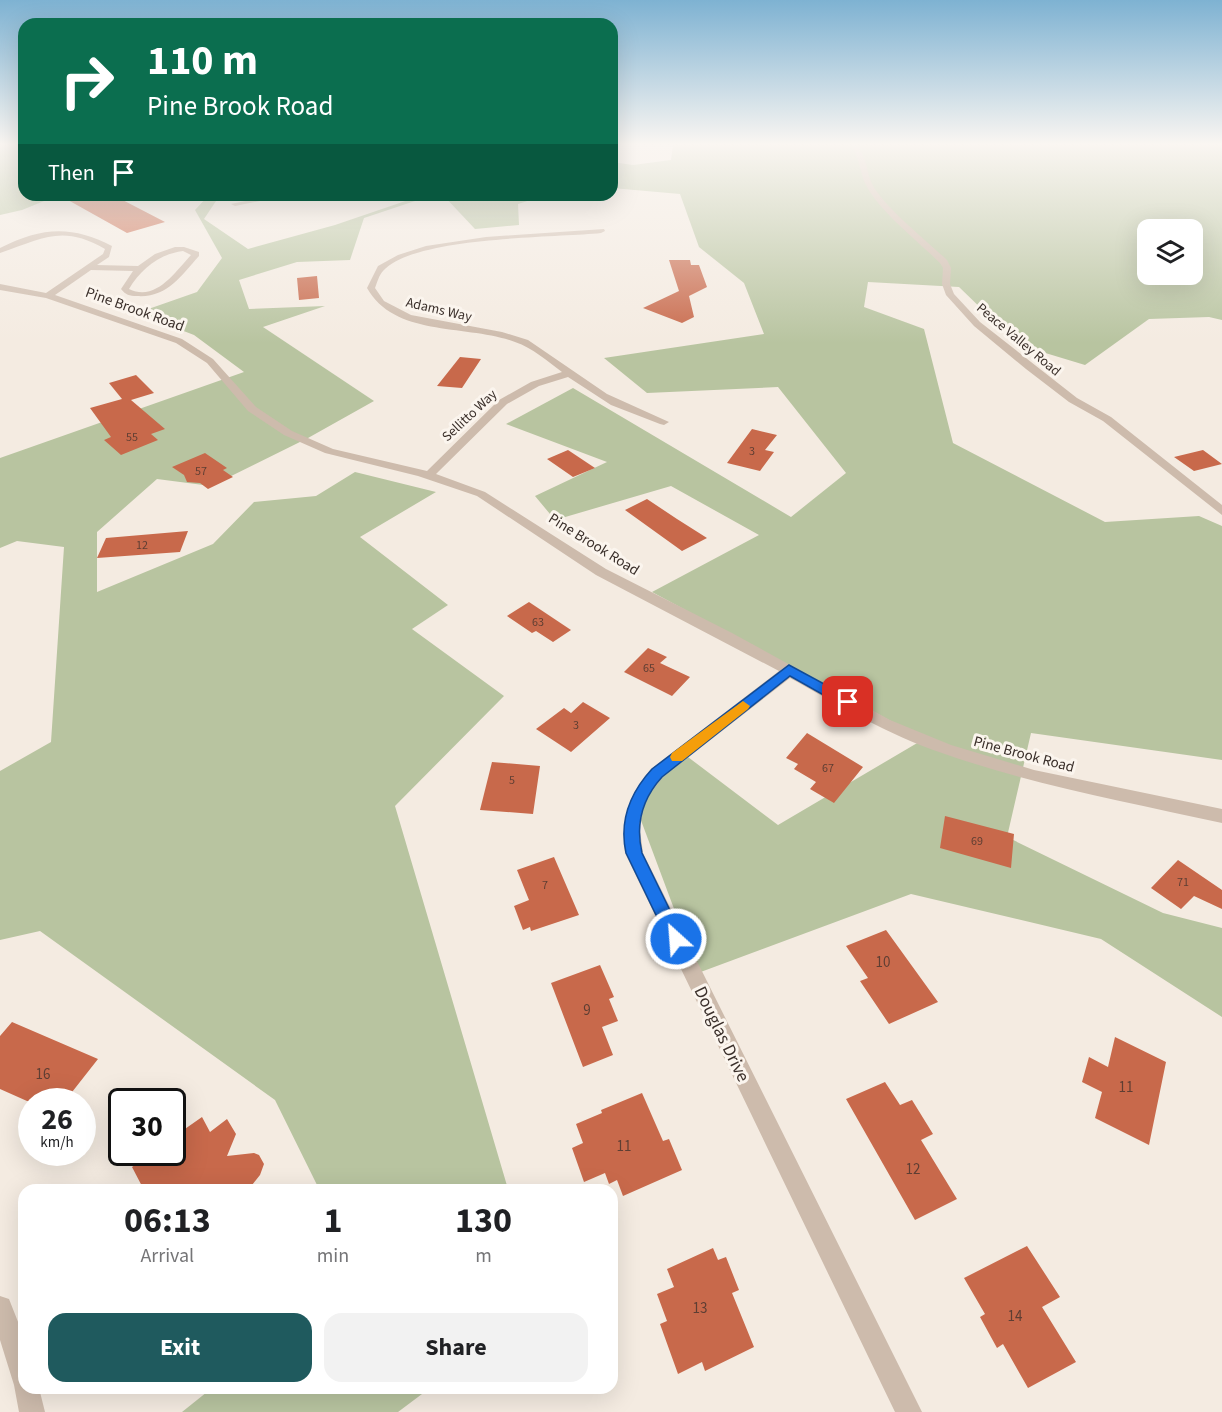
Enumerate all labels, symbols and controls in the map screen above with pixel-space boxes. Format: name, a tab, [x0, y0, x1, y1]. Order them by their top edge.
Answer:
text: 110 m	[147, 31, 258, 91]
icon: right	[48, 42, 126, 120]
text: Pine Brook Road	[147, 87, 333, 126]
icon: arrive	[107, 156, 140, 189]
text: Then	[48, 157, 95, 189]
map controls	[1137, 219, 1203, 285]
button: layers	[1137, 219, 1203, 285]
street label: Pine Brook Road	[83, 282, 187, 337]
street label: Adams Way	[404, 293, 474, 327]
street label: Peace Valley Road	[972, 298, 1065, 381]
street label: Sellitto Way	[438, 385, 502, 446]
house number: 55	[126, 429, 138, 446]
house number: 3	[749, 443, 755, 460]
house number: 57	[195, 463, 207, 480]
street label: Pine Brook Road	[544, 508, 643, 581]
house number: 12	[136, 537, 148, 554]
house number: 63	[532, 614, 544, 631]
house number: 65	[643, 660, 655, 677]
pin	[822, 676, 873, 727]
icon: arrive	[831, 685, 864, 718]
house number: 3	[573, 717, 579, 734]
street label: Pine Brook Road	[971, 731, 1077, 778]
house number: 67	[822, 760, 834, 777]
house number: 5	[509, 772, 515, 789]
house number: 69	[971, 833, 983, 850]
house number: 71	[1177, 874, 1189, 891]
house number: 7	[542, 877, 548, 894]
position arrow	[644, 907, 708, 971]
house number: 10	[876, 952, 890, 973]
street label: Douglas Drive	[688, 982, 756, 1086]
house number: 9	[583, 1000, 591, 1021]
house number: 16	[36, 1064, 50, 1085]
house number: 11	[1119, 1077, 1133, 1098]
speed limit sign: 30	[108, 1088, 186, 1166]
text: 26	[41, 1098, 73, 1141]
text: km/h	[40, 1132, 74, 1153]
house number: 11	[617, 1136, 631, 1157]
house number: 12	[906, 1159, 920, 1180]
text: 06:13	[124, 1195, 211, 1246]
text: 1	[323, 1195, 342, 1246]
text: 130	[455, 1195, 512, 1246]
text: Arrival	[140, 1242, 194, 1270]
text: min	[317, 1242, 349, 1270]
text: m	[475, 1242, 492, 1270]
house number: 13	[693, 1298, 707, 1319]
house number: 14	[1008, 1306, 1023, 1327]
button: Exit	[48, 1313, 312, 1382]
button: Share	[324, 1313, 588, 1382]

